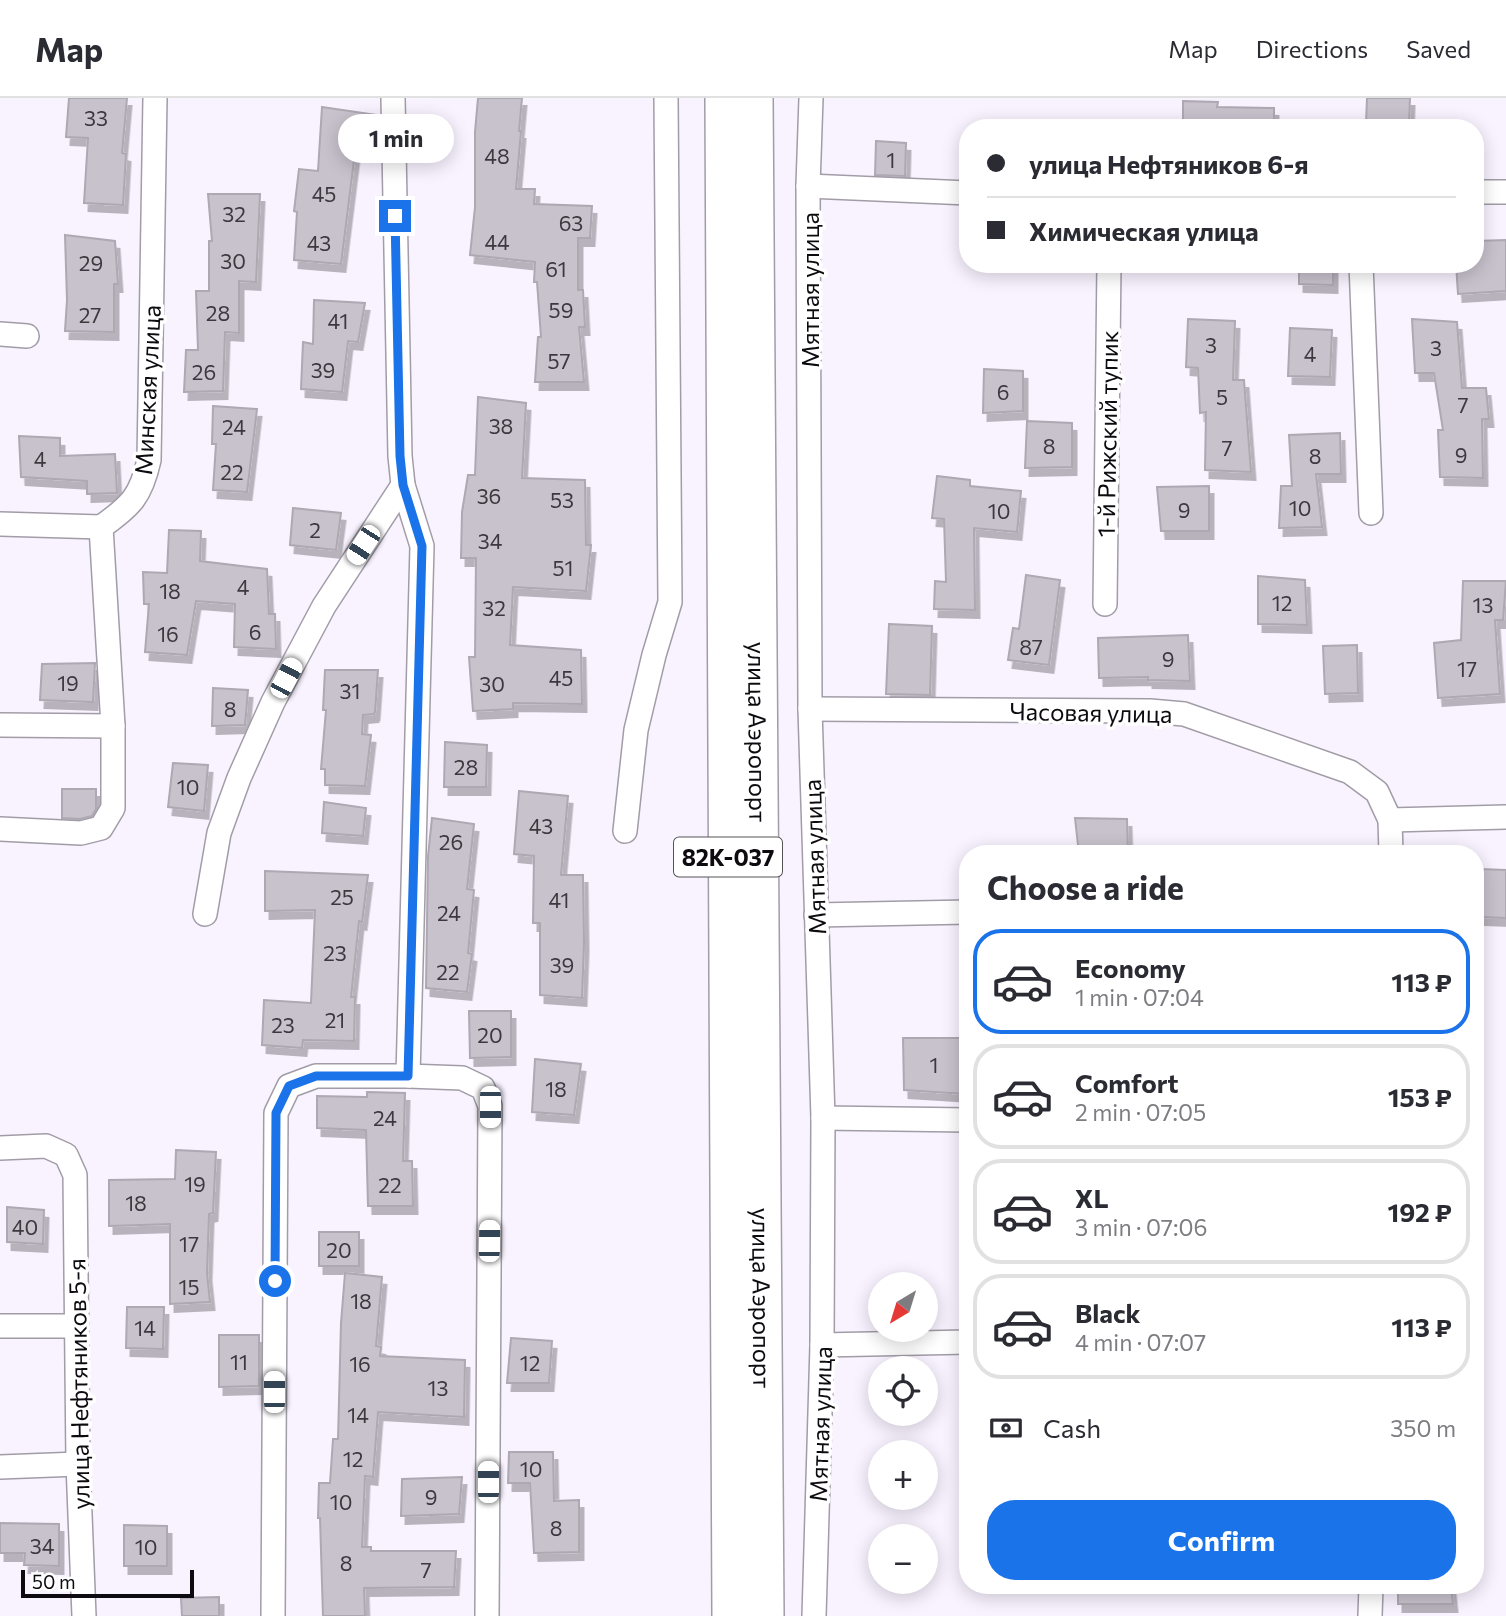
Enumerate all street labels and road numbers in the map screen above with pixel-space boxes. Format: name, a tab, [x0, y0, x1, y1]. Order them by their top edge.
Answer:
street label: Мятная улица	[795, 212, 824, 368]
street label: Минская улица	[128, 304, 166, 476]
street label: 1-й Рижский тупик	[1091, 330, 1123, 538]
street label: улица Аэропорт	[743, 642, 774, 822]
street label: Часовая улица	[1009, 696, 1173, 728]
street label: Мятная улица	[797, 779, 831, 935]
road number: 82К-037	[674, 838, 782, 876]
street label: улица Аэропорт	[748, 1208, 778, 1388]
street label: улица Нефтяников 5-я	[61, 1258, 95, 1510]
street label: Мятная улица	[803, 1346, 837, 1502]

